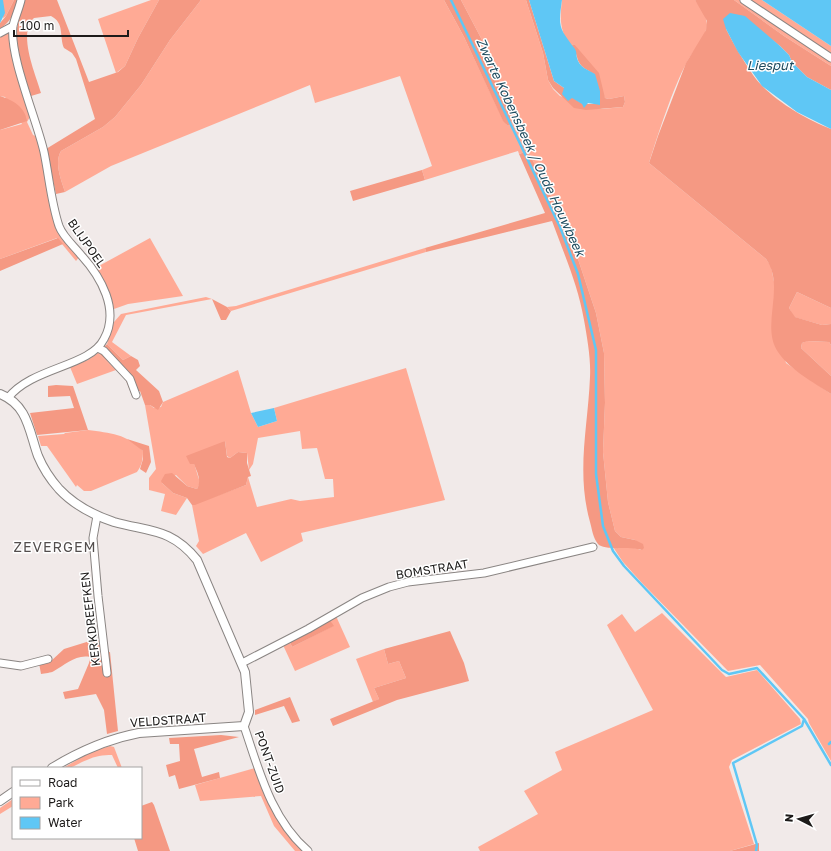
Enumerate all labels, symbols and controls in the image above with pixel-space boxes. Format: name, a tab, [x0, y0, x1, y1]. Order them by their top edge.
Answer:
scale bar	[14, 12, 128, 38]
text: 100 m	[20, 18, 54, 33]
water label: Zwarte Kobensbeek / Oude Houwbeek	[473, 35, 590, 260]
water label: Liesput	[747, 57, 795, 73]
street label: BLIJPOEL	[65, 216, 109, 270]
district label: ZEVERGEM	[14, 538, 96, 555]
street label: BOMSTRAAT	[395, 556, 470, 582]
street label: KERKDREEFKEN	[77, 571, 103, 667]
street label: VELDSTRAAT	[129, 710, 207, 730]
street label: PONT-ZUID	[252, 729, 288, 795]
legend	[12, 767, 142, 839]
text: Road	[48, 775, 77, 790]
text: Park	[48, 795, 74, 810]
north arrow	[779, 799, 819, 839]
text: N	[782, 813, 795, 823]
text: Water	[48, 815, 82, 830]

